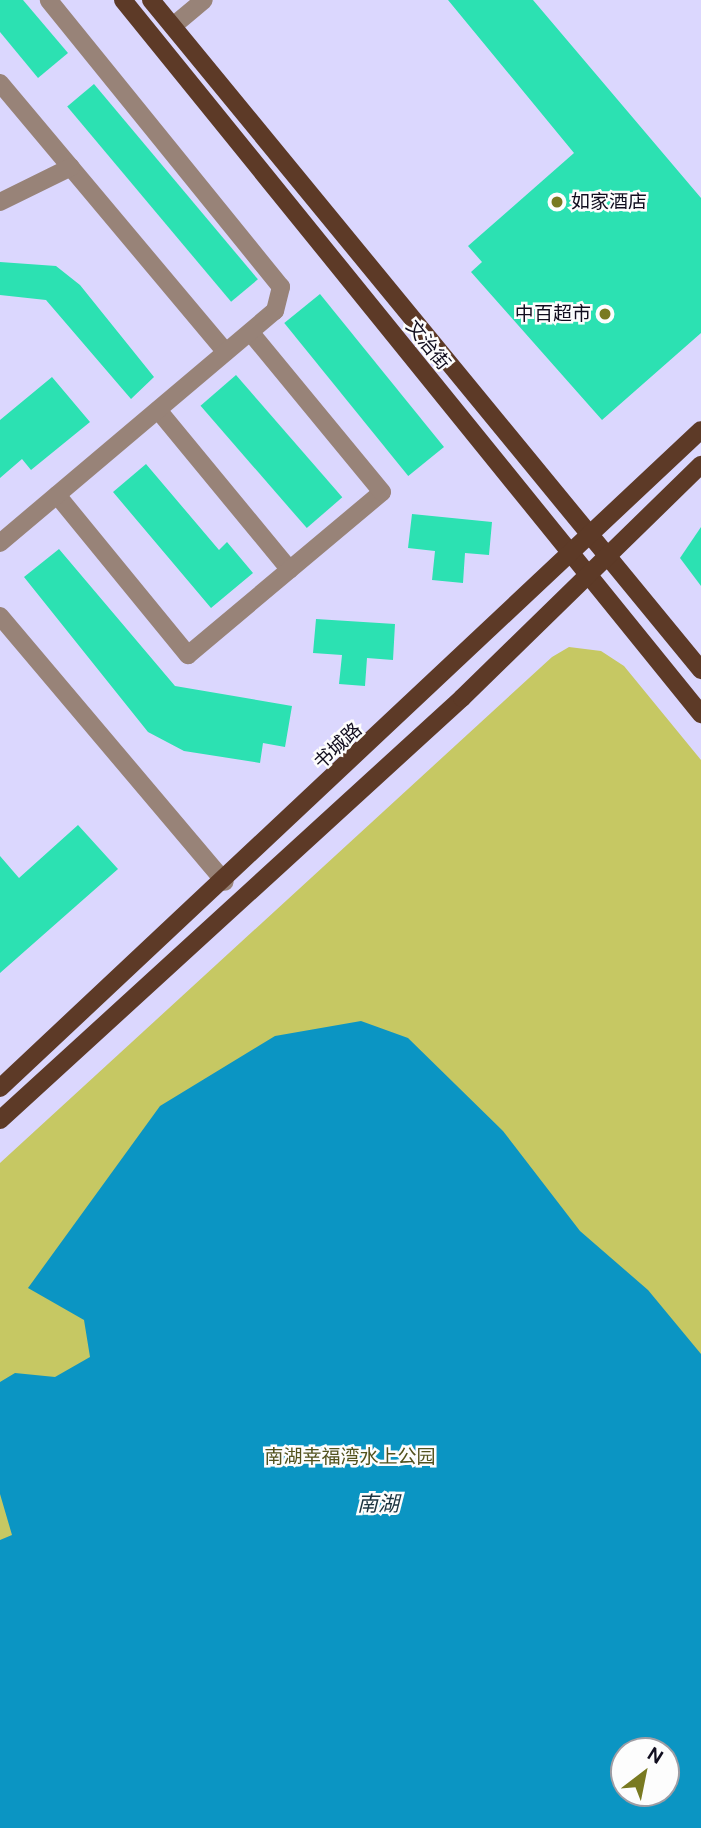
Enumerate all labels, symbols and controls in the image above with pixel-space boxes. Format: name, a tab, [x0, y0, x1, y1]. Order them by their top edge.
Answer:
place label: 如家酒店	[571, 191, 647, 213]
marker: 如家酒店	[549, 194, 565, 210]
place label: 中百超市	[515, 303, 591, 325]
marker: 中百超市	[597, 306, 613, 322]
street label: 文治街	[401, 316, 455, 374]
street label: 书城路	[309, 718, 367, 774]
park label: 南湖幸福湾水上公园	[265, 1446, 435, 1468]
water label: 南湖	[357, 1491, 399, 1517]
north arrow	[610, 1737, 680, 1807]
text: N	[643, 1741, 668, 1770]

